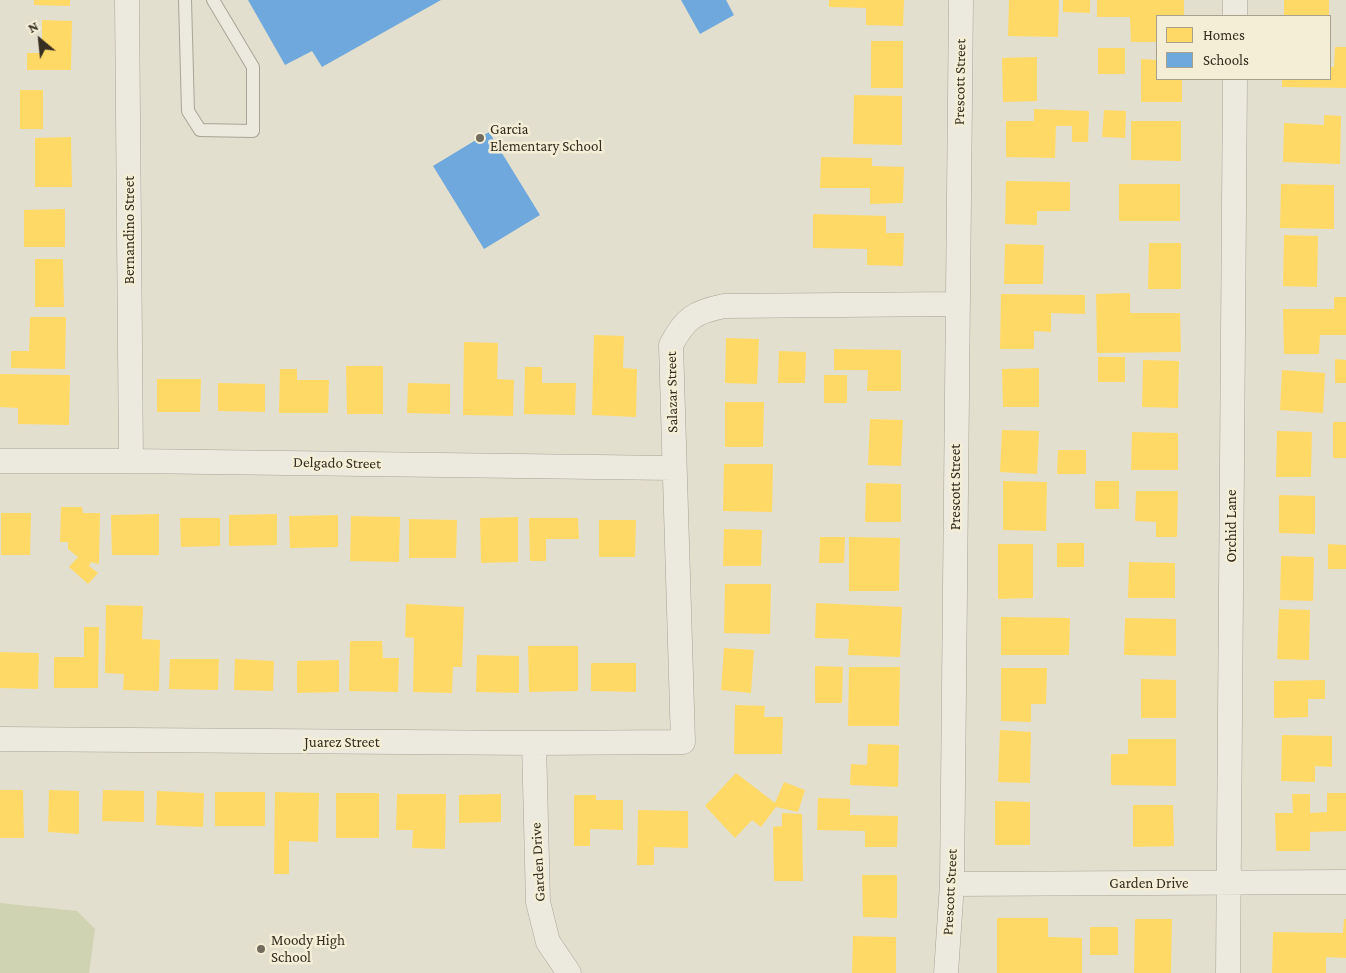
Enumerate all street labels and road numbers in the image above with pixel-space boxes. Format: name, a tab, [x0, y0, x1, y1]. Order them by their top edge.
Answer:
street label: Prescott Street	[950, 39, 970, 125]
street label: Bernandino Street	[120, 176, 138, 284]
street label: Salazar Street	[662, 351, 682, 433]
street label: Prescott Street	[946, 444, 964, 530]
street label: Delgado Street	[293, 453, 381, 473]
street label: Orchid Lane	[1222, 490, 1240, 562]
street label: Juarez Street	[304, 733, 380, 751]
street label: Garden Drive	[527, 822, 549, 902]
street label: Prescott Street	[939, 848, 961, 936]
street label: Garden Drive	[1109, 874, 1189, 892]

